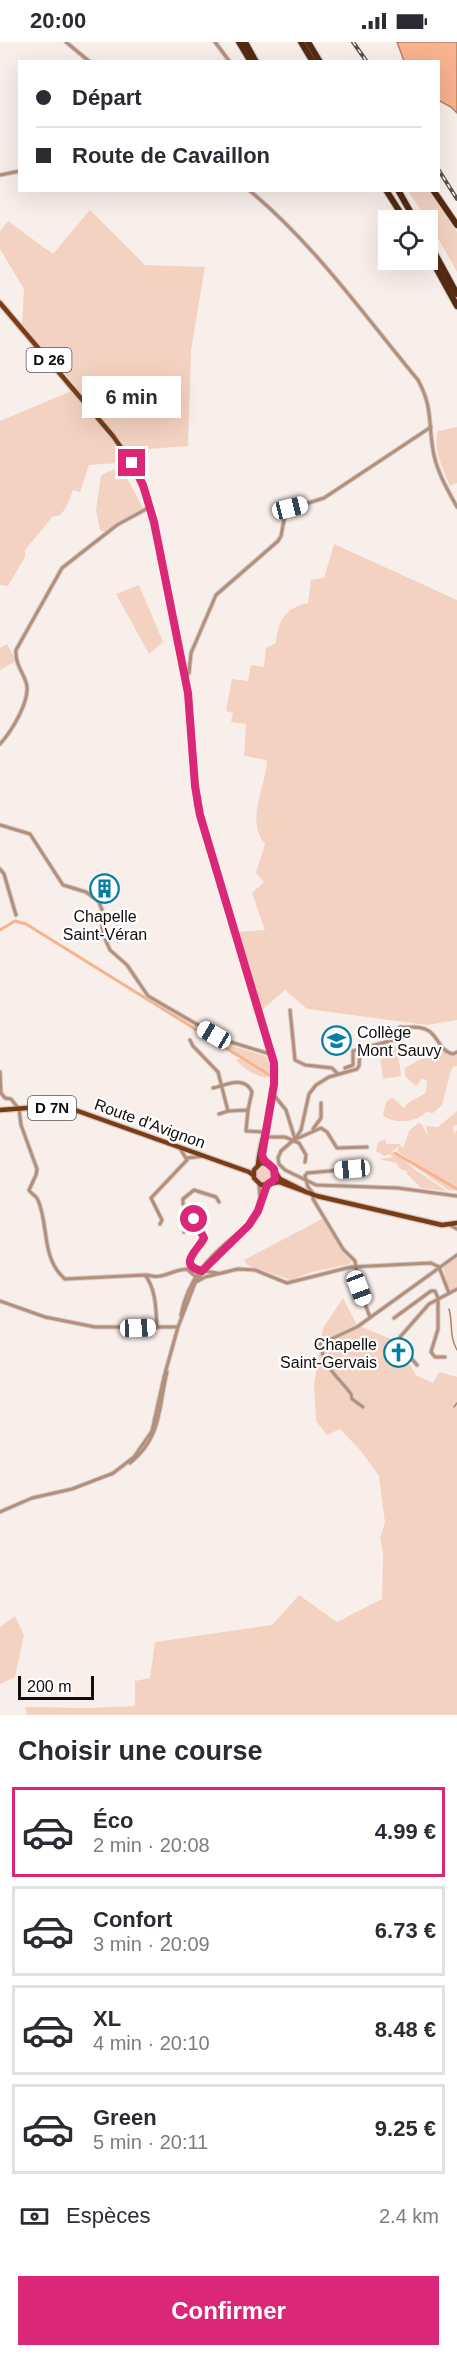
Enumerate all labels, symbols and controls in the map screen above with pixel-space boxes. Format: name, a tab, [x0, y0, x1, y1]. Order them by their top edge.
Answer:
text: 20:00	[30, 8, 86, 33]
text: Départ	[72, 85, 142, 110]
text: Route de Cavaillon	[72, 143, 270, 168]
map controls	[378, 210, 438, 270]
button: locate	[378, 210, 438, 270]
road number: D 26	[26, 348, 72, 372]
callout: 6 min	[82, 376, 182, 418]
text: 6 min	[105, 386, 158, 408]
route end	[118, 449, 145, 476]
car	[270, 495, 310, 521]
building icon: Chapelle Saint-Véran	[89, 872, 121, 904]
place label: Chapelle Saint-Véran	[63, 908, 147, 943]
car	[194, 1018, 234, 1052]
place label: Collège Mont Sauvy	[357, 1024, 441, 1059]
school or university icon: Collège Mont Sauvy	[320, 1025, 352, 1057]
road number: D 7N	[28, 1096, 76, 1120]
street label: Route d'Avignon	[92, 1096, 208, 1151]
car	[333, 1158, 371, 1180]
route start	[180, 1205, 207, 1232]
car	[344, 1268, 374, 1308]
car	[120, 1318, 156, 1338]
place label: Chapelle Saint-Gervais	[280, 1336, 377, 1371]
church icon: Chapelle Saint-Gervais	[382, 1337, 414, 1369]
scale bar	[18, 1673, 94, 1700]
text: 200 m	[27, 1678, 71, 1695]
text: Choisir une course	[18, 1736, 263, 1766]
icon: car	[21, 1805, 75, 1859]
text: Éco	[93, 1808, 133, 1833]
text: 4.99 €	[375, 1819, 436, 1844]
text: 2 min · 20:08	[93, 1834, 210, 1856]
icon: car	[21, 1904, 75, 1958]
text: Confort	[93, 1907, 172, 1932]
text: 6.73 €	[375, 1918, 436, 1943]
text: 3 min · 20:09	[93, 1933, 210, 1955]
icon: car	[21, 2003, 75, 2057]
text: XL	[93, 2006, 121, 2031]
text: 8.48 €	[375, 2017, 436, 2042]
text: 4 min · 20:10	[93, 2032, 210, 2054]
icon: car	[21, 2102, 75, 2156]
text: Green	[93, 2105, 157, 2130]
text: 9.25 €	[375, 2116, 436, 2141]
text: 5 min · 20:11	[93, 2131, 208, 2153]
icon: cash	[18, 2200, 51, 2233]
text: Espèces	[66, 2203, 150, 2228]
text: 2.4 km	[379, 2205, 439, 2227]
button: Confirmer	[18, 2276, 439, 2345]

